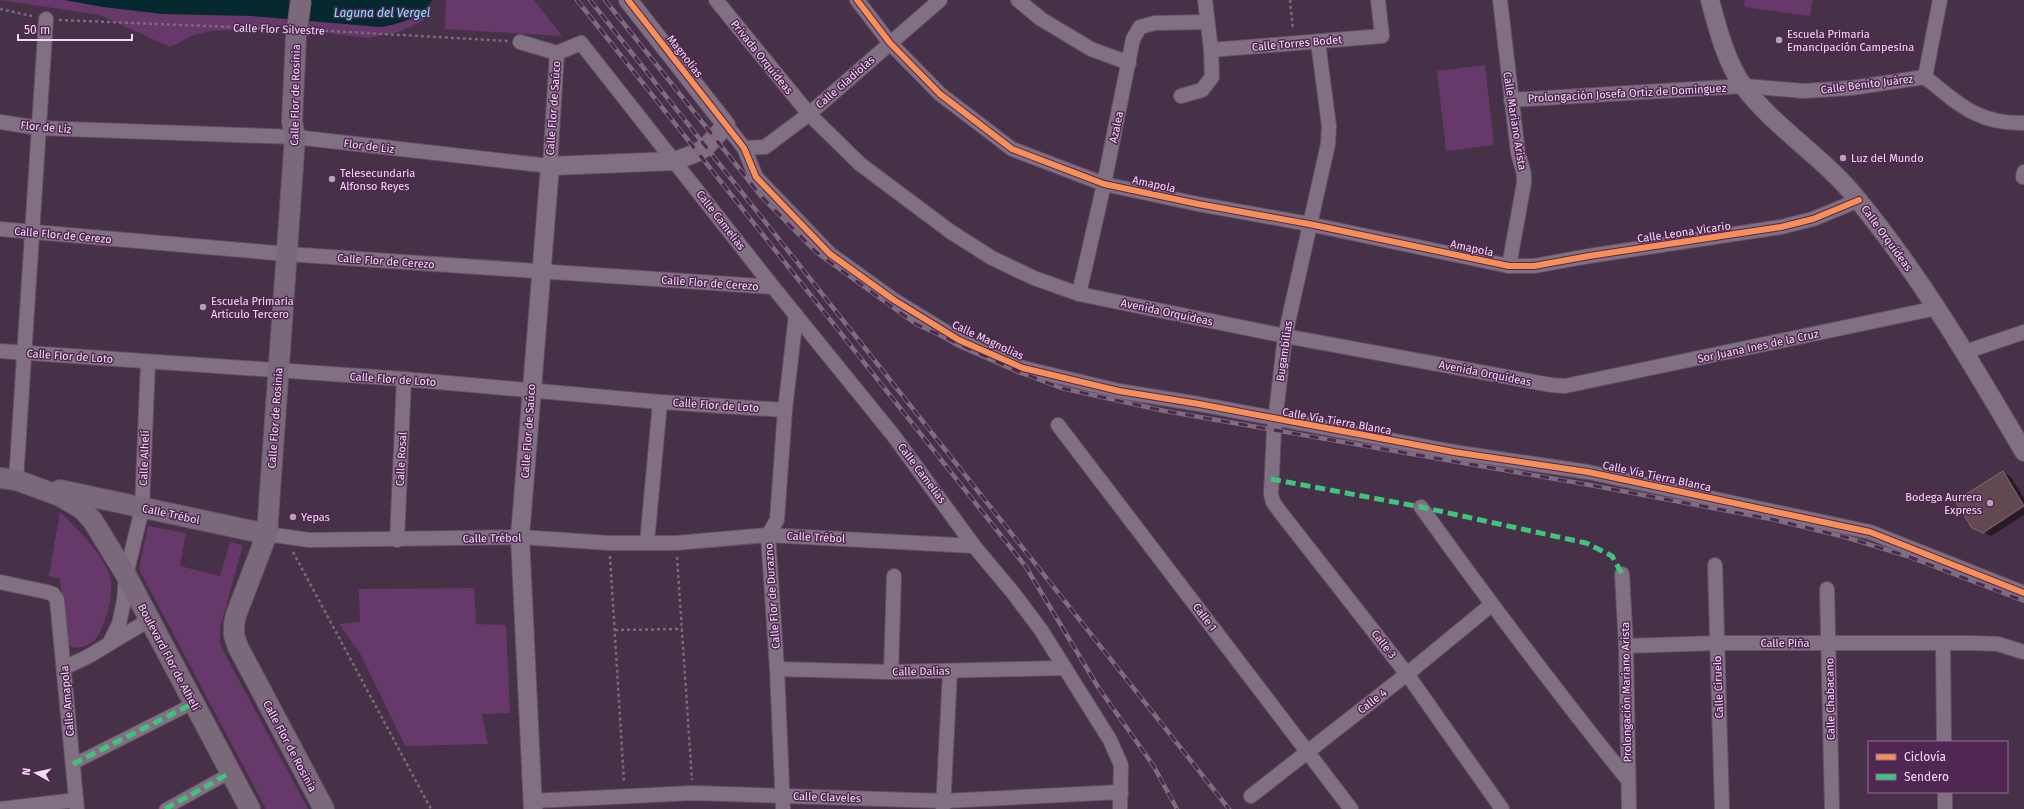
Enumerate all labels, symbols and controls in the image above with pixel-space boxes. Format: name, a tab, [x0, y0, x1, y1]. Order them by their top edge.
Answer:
water label: Laguna del Vergel	[334, 6, 430, 20]
scale bar	[18, 16, 132, 42]
street label: Privada Orquídeas	[728, 18, 795, 97]
street label: Calle Flor Silvestre	[233, 21, 325, 38]
text: 50 m	[24, 23, 50, 37]
place label: Escuela Primaria Emancipación Campesina	[1787, 28, 1914, 54]
street label: Magnolias	[664, 32, 705, 80]
street label: Calle Torres Bodet	[1251, 33, 1343, 54]
marker: Escuela Primaria Emancipación Campesina	[1774, 35, 1784, 45]
street label: Calle Flor de Rosinia	[288, 44, 303, 146]
street label: Calle Gladiolas	[813, 53, 877, 111]
street label: Calle Flor de Saúco	[544, 60, 563, 156]
street label: Calle Mariano Arista	[1500, 71, 1529, 171]
street label: Calle Benito Juárez	[1820, 72, 1914, 97]
street label: Prolongación Josefa Ortiz de Domínguez	[1527, 82, 1727, 105]
street label: Azalea	[1107, 110, 1126, 144]
street label: Flor de Liz	[20, 119, 72, 136]
street label: Flor de Liz	[343, 137, 395, 156]
place label: Luz del Mundo	[1851, 152, 1924, 165]
marker: Luz del Mundo	[1838, 153, 1848, 163]
place label: Telesecundaria Alfonso Reyes	[340, 167, 415, 193]
marker: Telesecundaria Alfonso Reyes	[327, 174, 337, 184]
street label: Amapola	[1131, 174, 1177, 195]
street label: Calle Camelias	[693, 188, 748, 253]
street label: Calle Orquídeas	[1858, 203, 1915, 274]
street label: Calle Leona Vicario	[1636, 219, 1732, 245]
street label: Calle Flor de Cerezo	[14, 225, 112, 246]
street label: Amapola	[1449, 238, 1495, 259]
street label: Calle Flor de Cerezo	[337, 252, 435, 271]
street label: Calle Flor de Cerezo	[661, 274, 759, 293]
place label: Escuela Primaria Artículo Tercero	[211, 295, 294, 321]
street label: Avenida Orquídeas	[1120, 296, 1214, 329]
marker: Escuela Primaria Artículo Tercero	[198, 302, 208, 312]
street label: Calle Magnolias	[950, 318, 1026, 363]
street label: Bugambilias	[1274, 320, 1295, 382]
street label: Sor Juana Ines de la Cruz	[1696, 327, 1820, 366]
street label: Calle Flor de Loto	[26, 347, 114, 366]
street label: Avenida Orquídeas	[1438, 358, 1532, 389]
street label: Calle Flor de Rosinia	[265, 367, 286, 469]
street label: Calle Flor de Loto	[349, 370, 437, 389]
street label: Calle Flor de Saúco	[519, 383, 538, 479]
street label: Calle Flor de Loto	[672, 396, 760, 415]
street label: Calle Vía Tierra Blanca	[1281, 405, 1393, 438]
street label: Calle Alhelí	[137, 430, 152, 486]
street label: Calle Rosal	[394, 432, 409, 486]
street label: Calle Camelias	[895, 441, 948, 506]
street label: Calle Vía Tierra Blanca	[1601, 459, 1712, 494]
place label: Bodega Aurrera Express	[1905, 491, 1982, 517]
marker: Bodega Aurrera Express	[1985, 498, 1995, 508]
street label: Calle Trébol	[141, 502, 201, 527]
place label: Yepas	[301, 511, 330, 524]
marker: Yepas	[288, 512, 298, 522]
street label: Calle Trébol	[786, 529, 846, 546]
street label: Calle Trébol	[463, 531, 521, 546]
street label: Calle Flor de Durazno	[762, 543, 783, 649]
street label: Calle 1	[1190, 601, 1219, 634]
street label: Boulevard Flor de Alhelí	[135, 602, 202, 713]
street label: Prolongación Mariano Arista	[1619, 622, 1634, 762]
street label: Calle 3	[1368, 627, 1399, 661]
street label: Calle Piña	[1760, 637, 1810, 650]
street label: Calle Ciruelo	[1711, 655, 1726, 719]
street label: Calle Chabacano	[1823, 658, 1838, 740]
street label: Calle Dalias	[892, 664, 950, 679]
street label: Calle Amapola	[58, 665, 77, 737]
street label: Calle 4	[1355, 686, 1390, 717]
street label: Calle Flor de Rosinia	[260, 698, 319, 794]
legend	[1868, 741, 2008, 793]
text: Ciclovía	[1904, 750, 1946, 764]
north arrow	[16, 753, 56, 793]
text: N	[20, 767, 34, 776]
text: Sendero	[1904, 770, 1949, 784]
street label: Calle Claveles	[793, 790, 861, 805]

